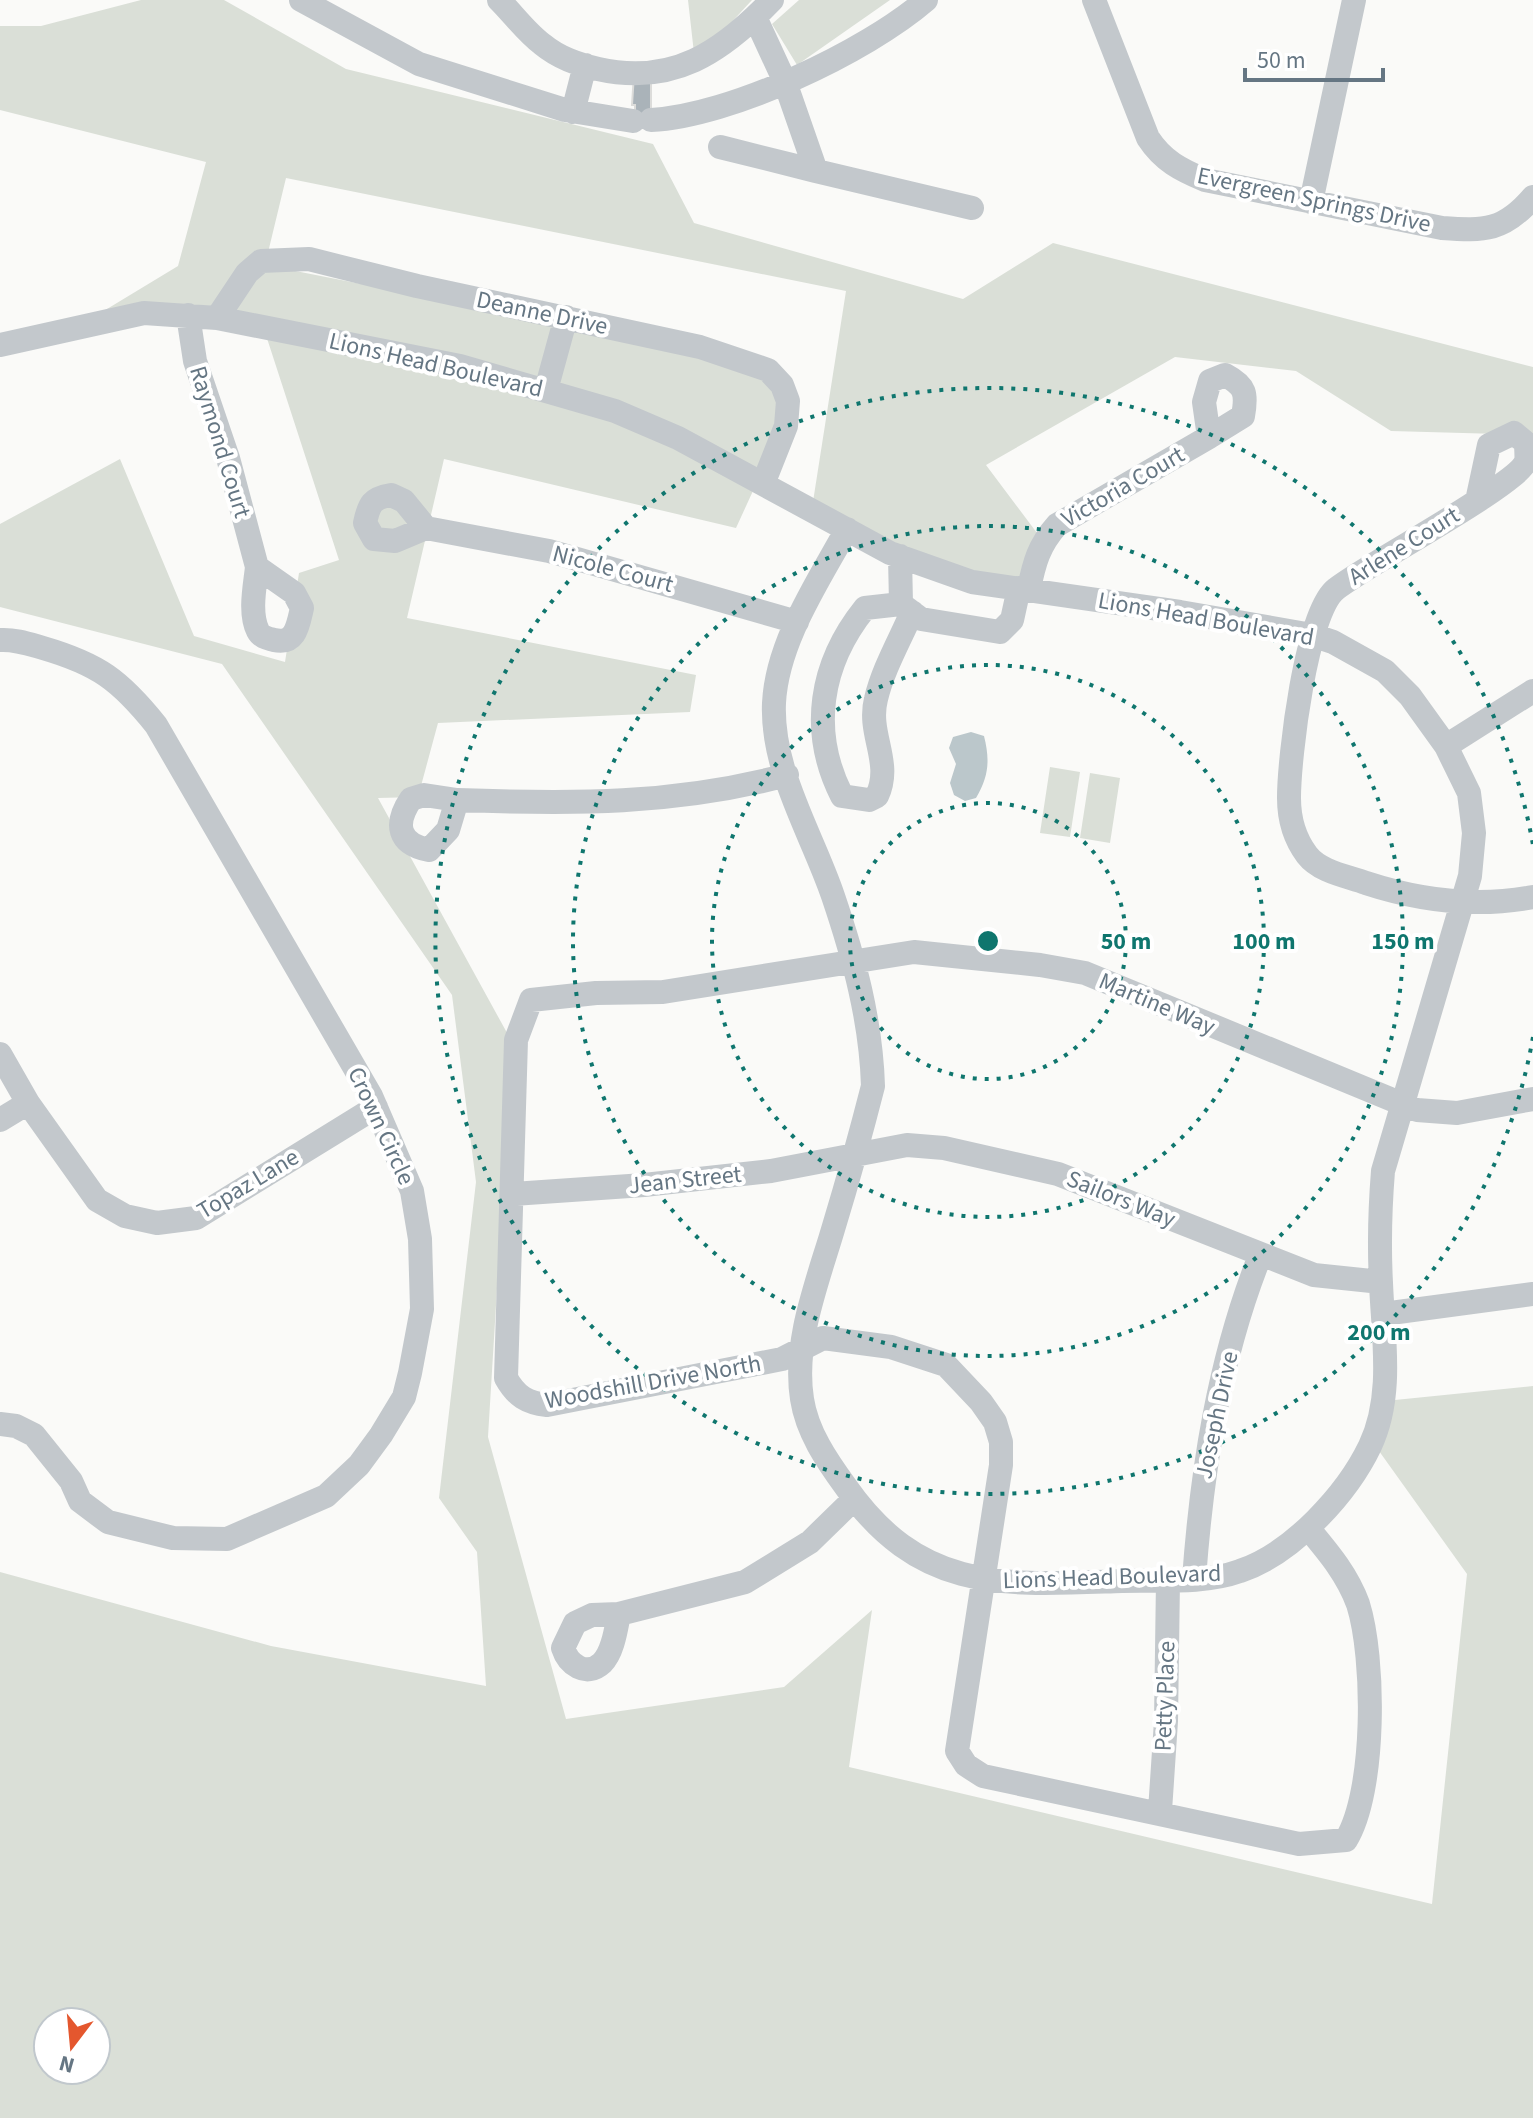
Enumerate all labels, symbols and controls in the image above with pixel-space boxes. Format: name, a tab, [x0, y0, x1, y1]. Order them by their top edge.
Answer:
scale bar	[1245, 32, 1383, 82]
text: 50 m	[1257, 43, 1306, 78]
street label: Evergreen Springs Drive	[1194, 158, 1434, 242]
street label: Deanne Drive	[473, 282, 611, 344]
street label: Lions Head Boulevard	[326, 323, 546, 407]
street label: Raymond Court	[180, 362, 260, 522]
street label: Victoria Court	[1055, 438, 1191, 536]
street label: Arlene Court	[1342, 498, 1466, 594]
street label: Nicole Court	[549, 536, 677, 602]
street label: Lions Head Boulevard	[1095, 583, 1317, 655]
text: 50 m	[1101, 924, 1151, 959]
text: 100 m	[1232, 924, 1296, 959]
text: 150 m	[1371, 924, 1435, 959]
centre of rings	[974, 927, 1002, 955]
street label: Martine Way	[1093, 964, 1221, 1044]
street label: Crown Circle	[338, 1061, 424, 1191]
street label: Topaz Lane	[190, 1140, 306, 1228]
street label: Jean Street	[627, 1157, 743, 1203]
street label: Sailors Way	[1061, 1161, 1181, 1237]
text: 200 m	[1347, 1315, 1411, 1350]
street label: Woodshill Drive North	[542, 1346, 764, 1418]
street label: Joseph Drive	[1186, 1348, 1248, 1482]
street label: Lions Head Boulevard	[1002, 1556, 1222, 1598]
street label: Petty Place	[1146, 1640, 1184, 1752]
north arrow	[32, 2006, 112, 2086]
text: N	[55, 2047, 78, 2082]

